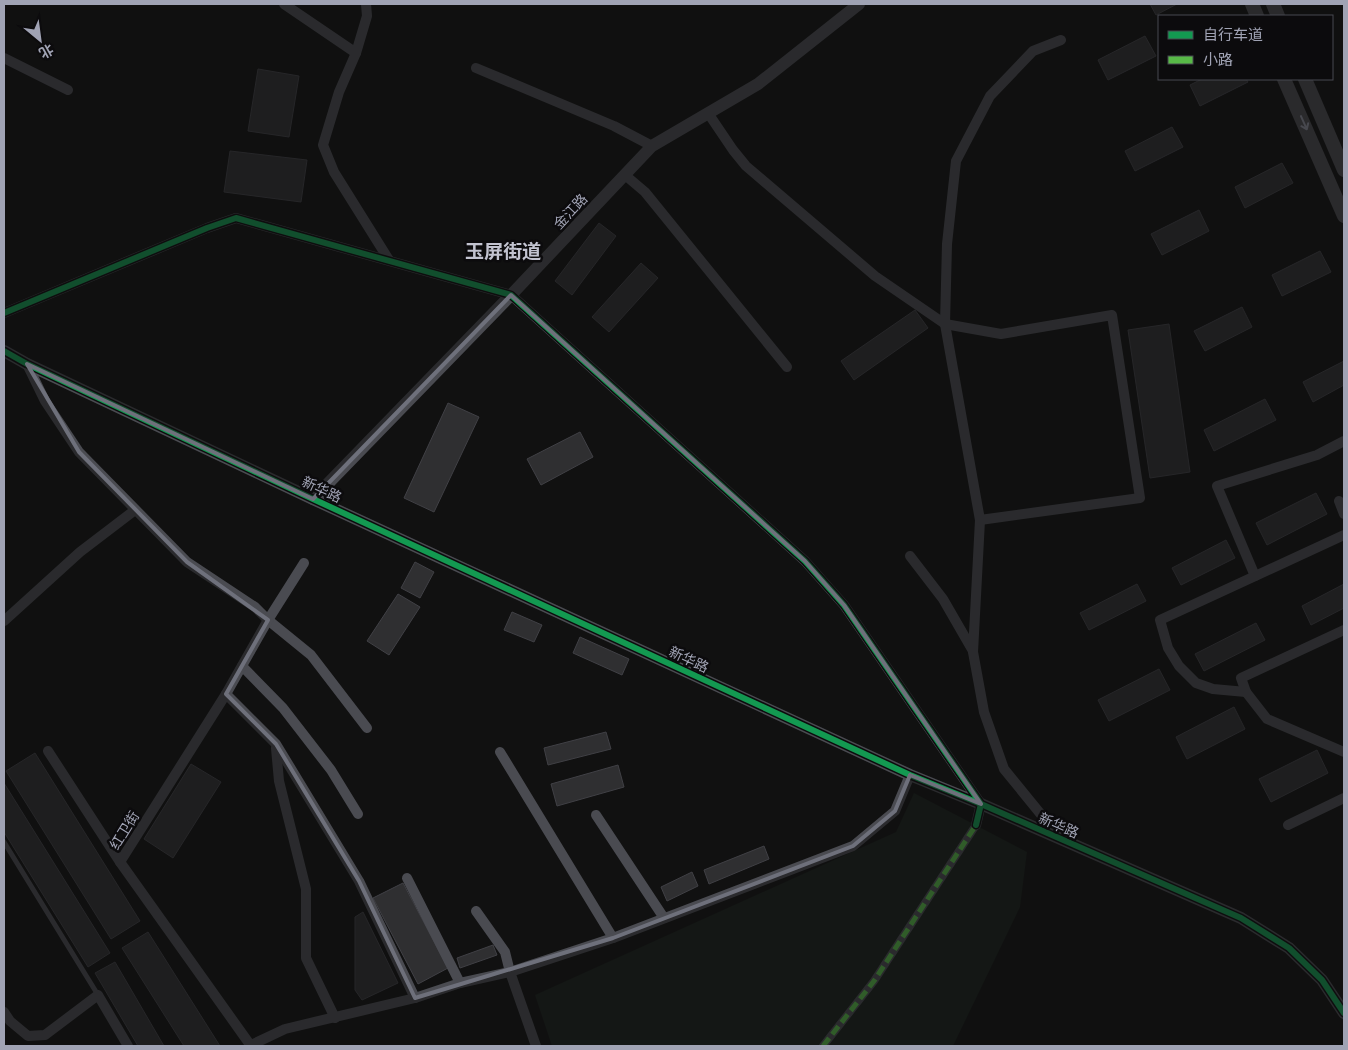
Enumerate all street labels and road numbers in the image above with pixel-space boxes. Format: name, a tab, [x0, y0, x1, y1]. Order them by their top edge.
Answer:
street label: 金江路	[549, 189, 591, 233]
street label: 新华路	[299, 472, 345, 506]
street label: 新华路	[666, 642, 712, 676]
street label: 红卫街	[105, 807, 143, 853]
street label: 新华路	[1036, 808, 1082, 842]

